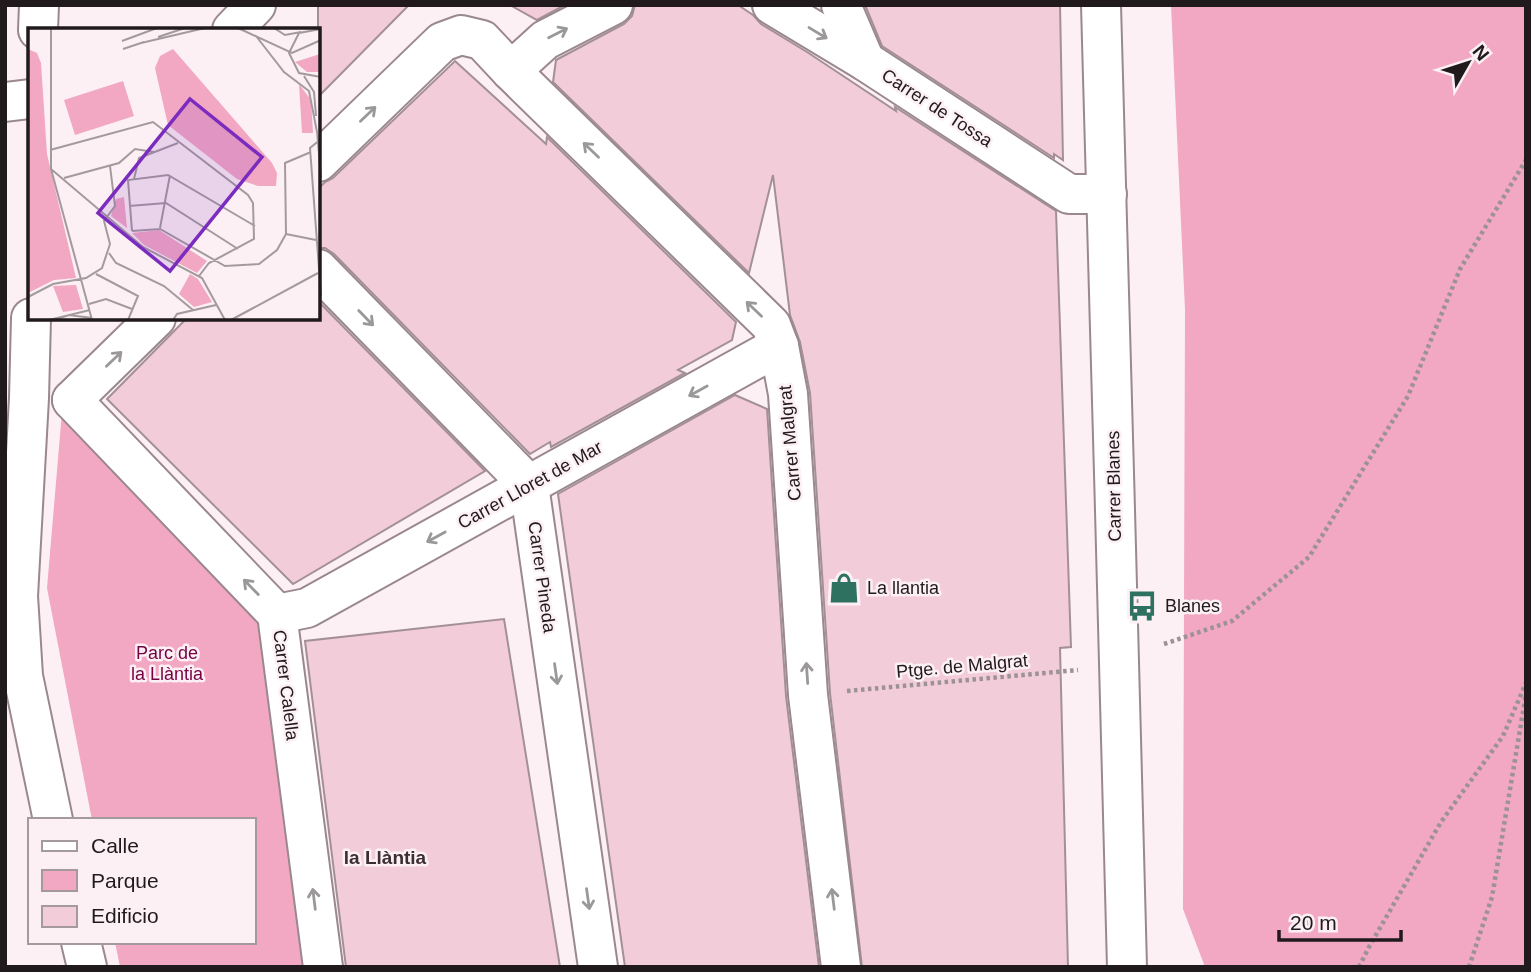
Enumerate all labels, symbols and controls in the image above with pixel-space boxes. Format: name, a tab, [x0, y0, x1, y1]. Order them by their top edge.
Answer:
one-way arrow	[547, 25, 568, 39]
one-way arrow	[808, 26, 828, 40]
inset map	[28, 28, 320, 320]
north arrow	[1433, 28, 1503, 98]
text: N	[1468, 41, 1493, 65]
street label: Carrer de Tossa	[878, 65, 997, 152]
one-way arrow	[359, 106, 376, 123]
one-way arrow	[583, 141, 600, 158]
one-way arrow	[746, 300, 763, 317]
one-way arrow	[358, 309, 375, 326]
one-way arrow	[106, 351, 123, 368]
one-way arrow	[689, 384, 709, 398]
street label: Carrer Malgrat	[775, 384, 805, 502]
street label: Carrer Blanes	[1103, 430, 1125, 542]
street label: Carrer Lloret de Mar	[454, 437, 606, 533]
street label: Carrer Pineda	[524, 520, 560, 635]
one-way arrow	[426, 530, 446, 544]
shop icon: La llantia	[827, 571, 861, 605]
one-way arrow	[242, 578, 259, 595]
place label: La llantia	[867, 578, 940, 598]
bus stop icon: Blanes	[1125, 589, 1159, 623]
place label: Blanes	[1165, 596, 1220, 616]
street label: Carrer Calella	[269, 629, 303, 742]
park label: Parc de la Llàntia	[131, 643, 204, 684]
street label: Ptge. de Malgrat	[895, 650, 1029, 682]
one-way arrow	[550, 662, 563, 684]
one-way arrow	[800, 662, 813, 685]
legend	[28, 818, 256, 944]
text: Calle	[91, 834, 139, 857]
district label: la Llàntia	[344, 847, 427, 868]
text: Parque	[91, 869, 159, 892]
one-way arrow	[582, 887, 595, 910]
one-way arrow	[308, 888, 321, 911]
one-way arrow	[826, 888, 839, 911]
scale bar	[1279, 898, 1402, 942]
text: Edificio	[91, 904, 159, 927]
text: 20 m	[1290, 911, 1337, 934]

